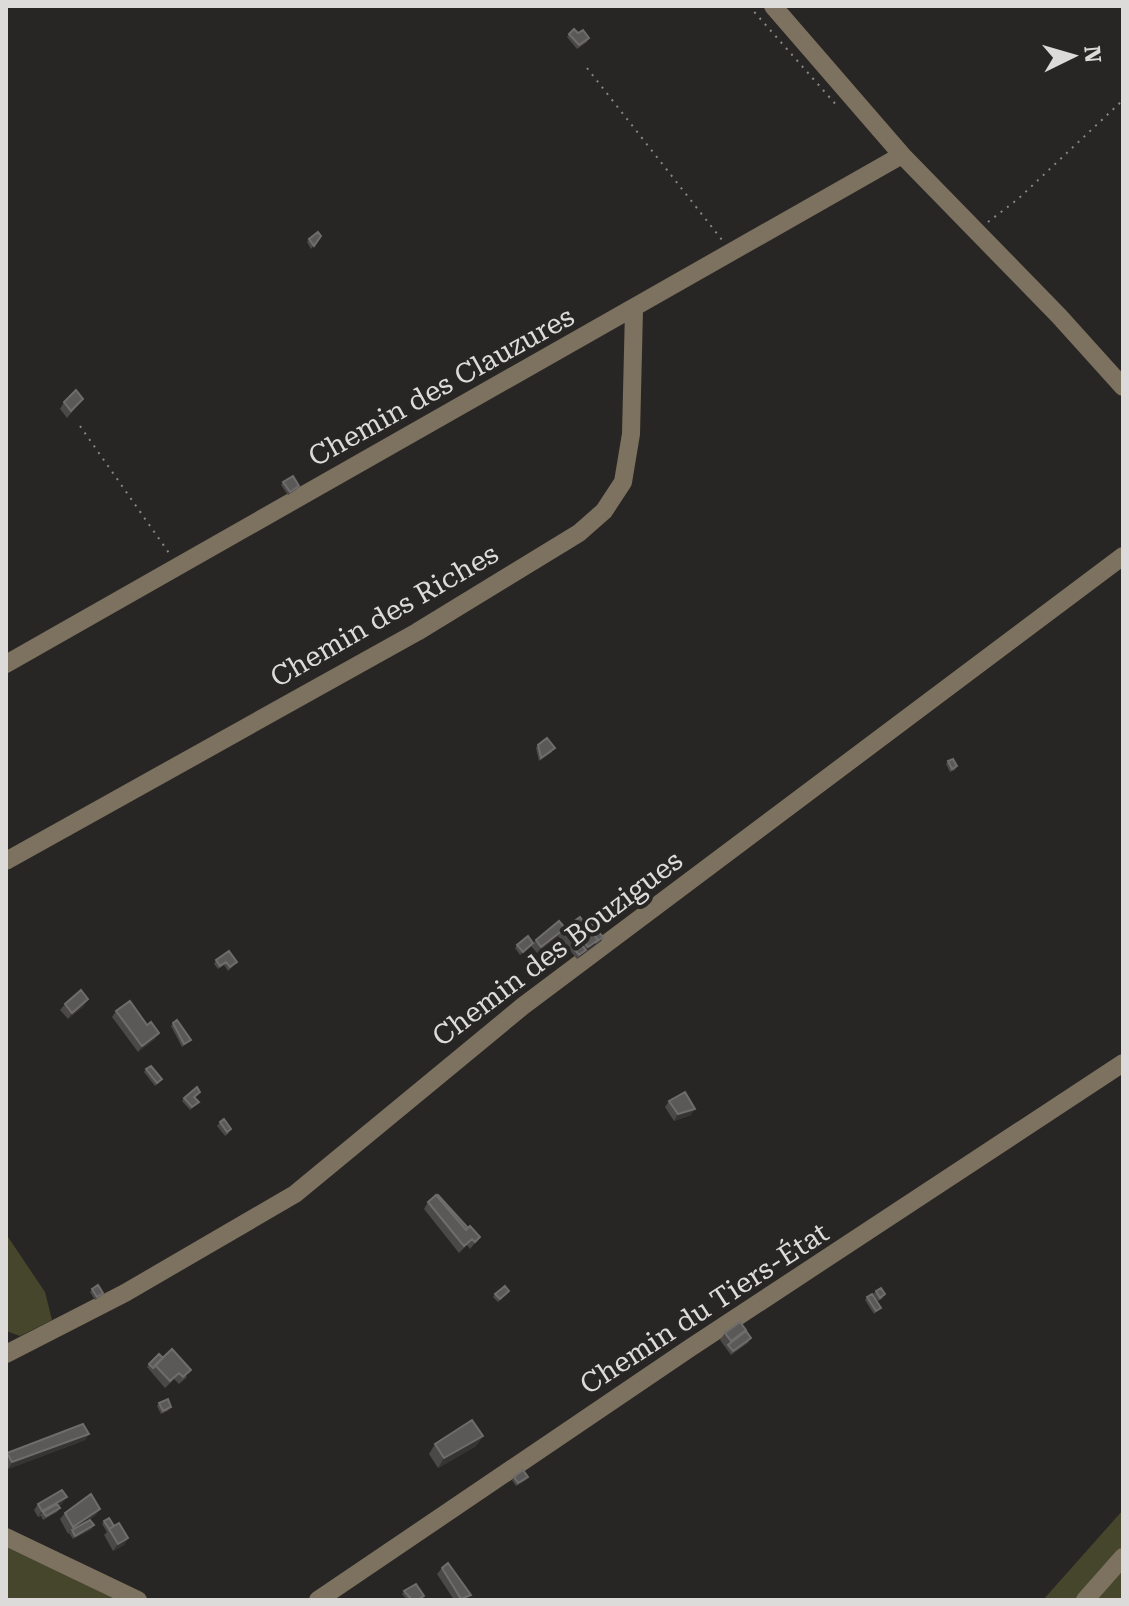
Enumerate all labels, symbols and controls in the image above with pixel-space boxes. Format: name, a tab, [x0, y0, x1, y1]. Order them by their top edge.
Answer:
north arrow	[1033, 16, 1113, 96]
text: N	[1079, 45, 1106, 64]
street label: Chemin des Clauzures	[303, 300, 580, 473]
street label: Chemin des Riches	[264, 537, 504, 694]
street label: Chemin des Bouzigues	[426, 844, 689, 1053]
street label: Chemin du Tiers-État	[573, 1215, 835, 1401]

